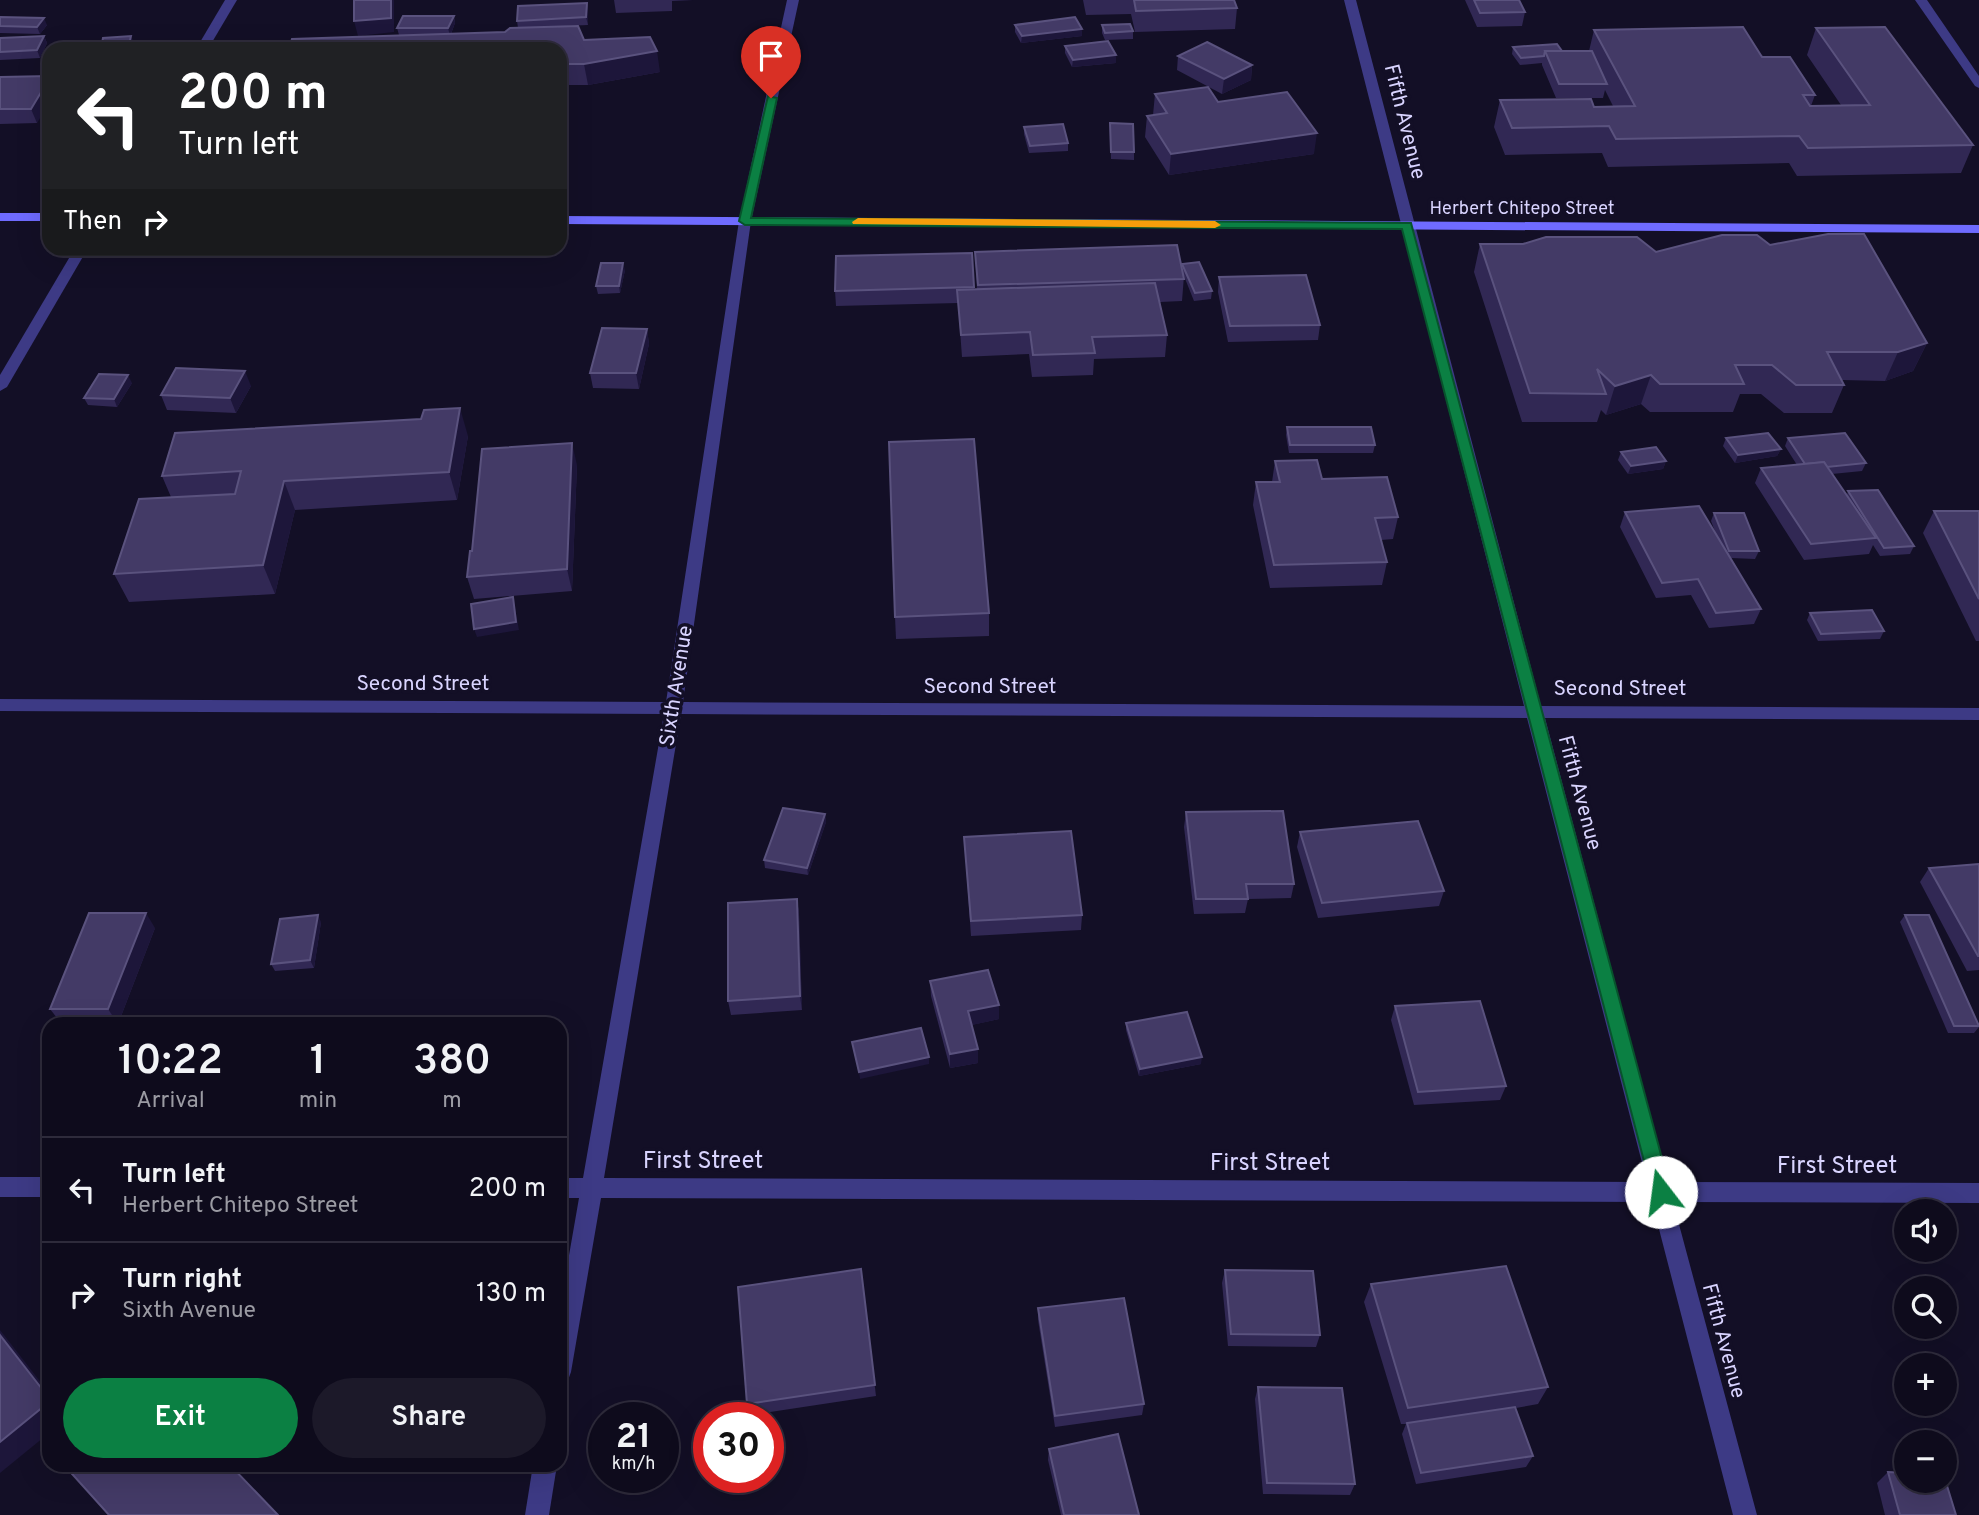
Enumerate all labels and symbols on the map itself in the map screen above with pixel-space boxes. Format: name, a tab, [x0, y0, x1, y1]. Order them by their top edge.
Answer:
pin	[741, 26, 801, 98]
street label: Fifth Avenue	[1377, 62, 1431, 182]
street label: Herbert Chitepo Street	[1429, 198, 1615, 221]
street label: Sixth Avenue	[654, 624, 700, 748]
street label: Second Street	[357, 671, 489, 698]
street label: Second Street	[924, 674, 1056, 701]
street label: Second Street	[1554, 676, 1686, 703]
street label: Fifth Avenue	[1551, 733, 1607, 853]
street label: First Street	[643, 1147, 763, 1177]
street label: First Street	[1210, 1149, 1330, 1179]
street label: First Street	[1777, 1152, 1897, 1182]
position arrow	[1624, 1155, 1698, 1229]
street label: Fifth Avenue	[1695, 1281, 1751, 1401]
speed limit sign: 30	[693, 1402, 784, 1493]

